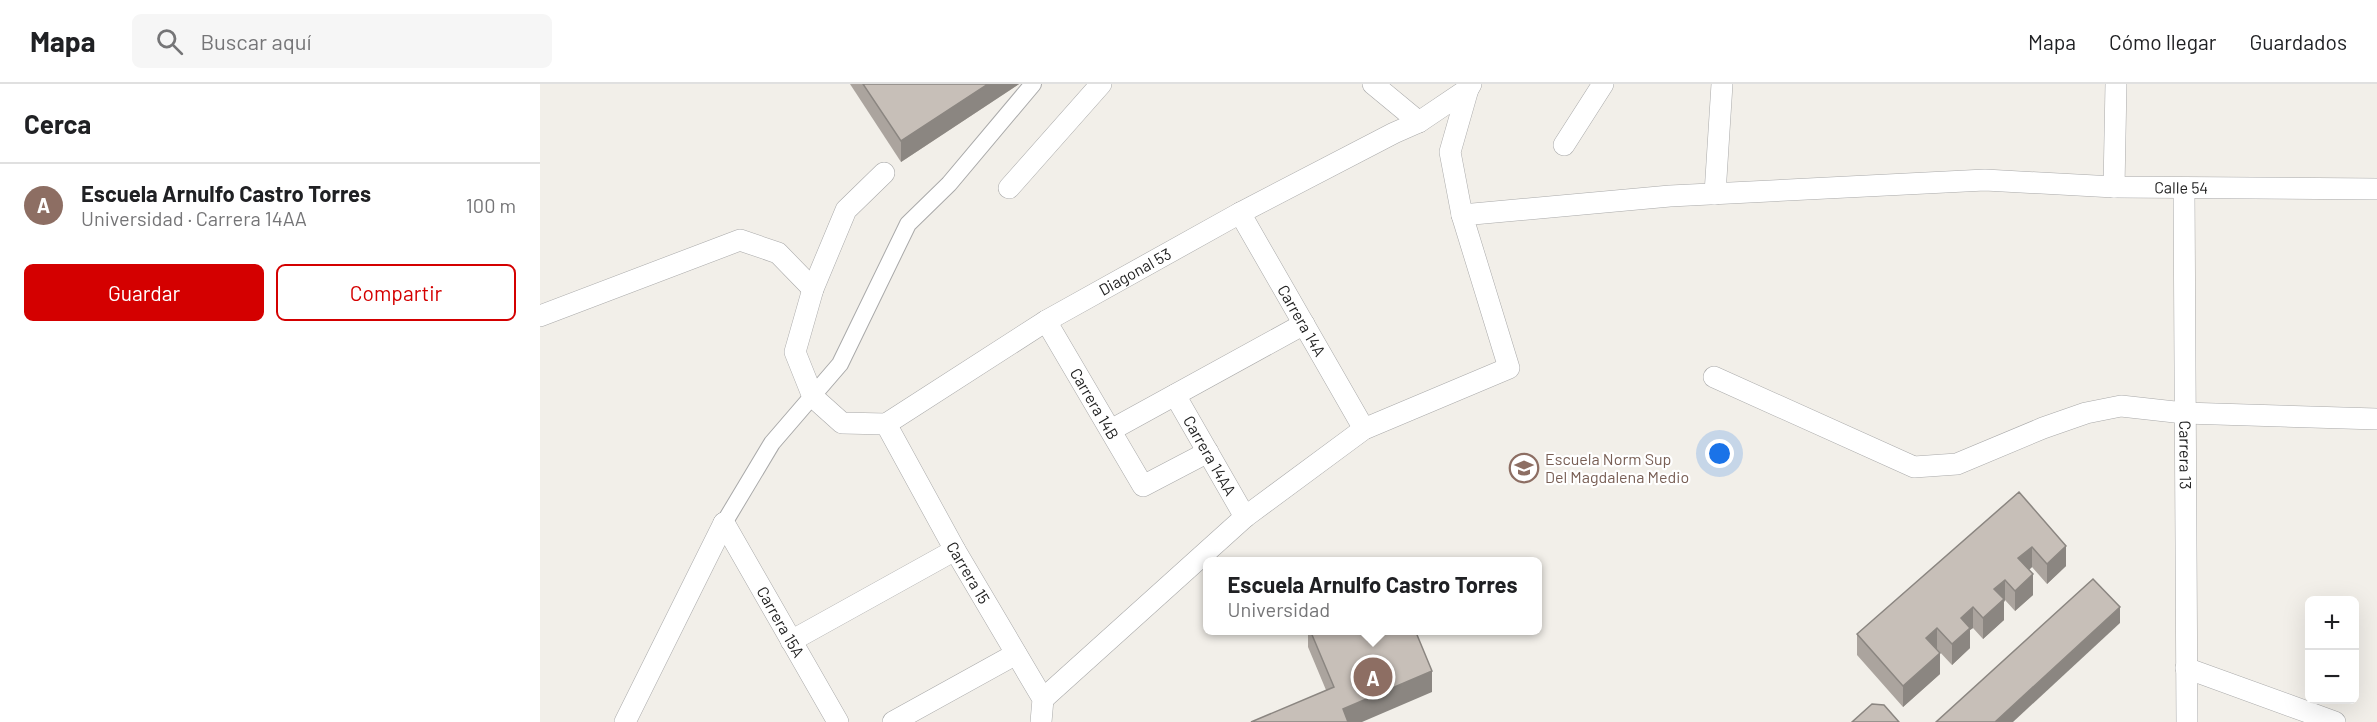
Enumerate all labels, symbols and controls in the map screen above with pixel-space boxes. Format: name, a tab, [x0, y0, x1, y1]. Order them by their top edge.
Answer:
search box	[132, 14, 552, 68]
text: Mapa	[30, 24, 96, 58]
icon: search	[153, 25, 186, 58]
text: Buscar aquí	[201, 28, 311, 54]
text: Mapa	[2028, 29, 2076, 54]
text: Cómo llegar	[2109, 29, 2216, 54]
text: Guardados	[2249, 29, 2347, 54]
text: Cerca	[24, 108, 91, 139]
street label: Calle 54	[2154, 177, 2208, 197]
text: Escuela Arnulfo Castro Torres	[81, 180, 371, 206]
text: A	[37, 193, 50, 217]
text: 100 m	[466, 193, 516, 217]
text: Universidad · Carrera 14AA	[81, 206, 307, 230]
street label: Diagonal 53	[1095, 243, 1174, 299]
button: Guardar	[24, 264, 264, 321]
button: Compartir	[276, 264, 516, 321]
street label: Carrera 14A	[1274, 281, 1330, 360]
street label: Carrera 14B	[1067, 364, 1123, 443]
street label: Carrera 14AA	[1180, 412, 1241, 499]
street label: Carrera 13	[2176, 420, 2196, 490]
your location	[1705, 439, 1734, 468]
place label: Escuela Norm Sup Del Magdalena Medio	[1545, 449, 1689, 486]
school or university icon: Escuela Norm Sup Del Magdalena Medio	[1508, 452, 1540, 484]
street label: Carrera 15	[943, 538, 995, 607]
popup	[1203, 557, 1542, 635]
text: Escuela Arnulfo Castro Torres	[1227, 571, 1518, 597]
street label: Carrera 15A	[753, 583, 809, 661]
map controls	[2305, 596, 2359, 704]
button: +	[2305, 596, 2359, 650]
text: Universidad	[1227, 597, 1330, 621]
button: −	[2305, 650, 2359, 704]
pin: A	[1354, 654, 1392, 700]

